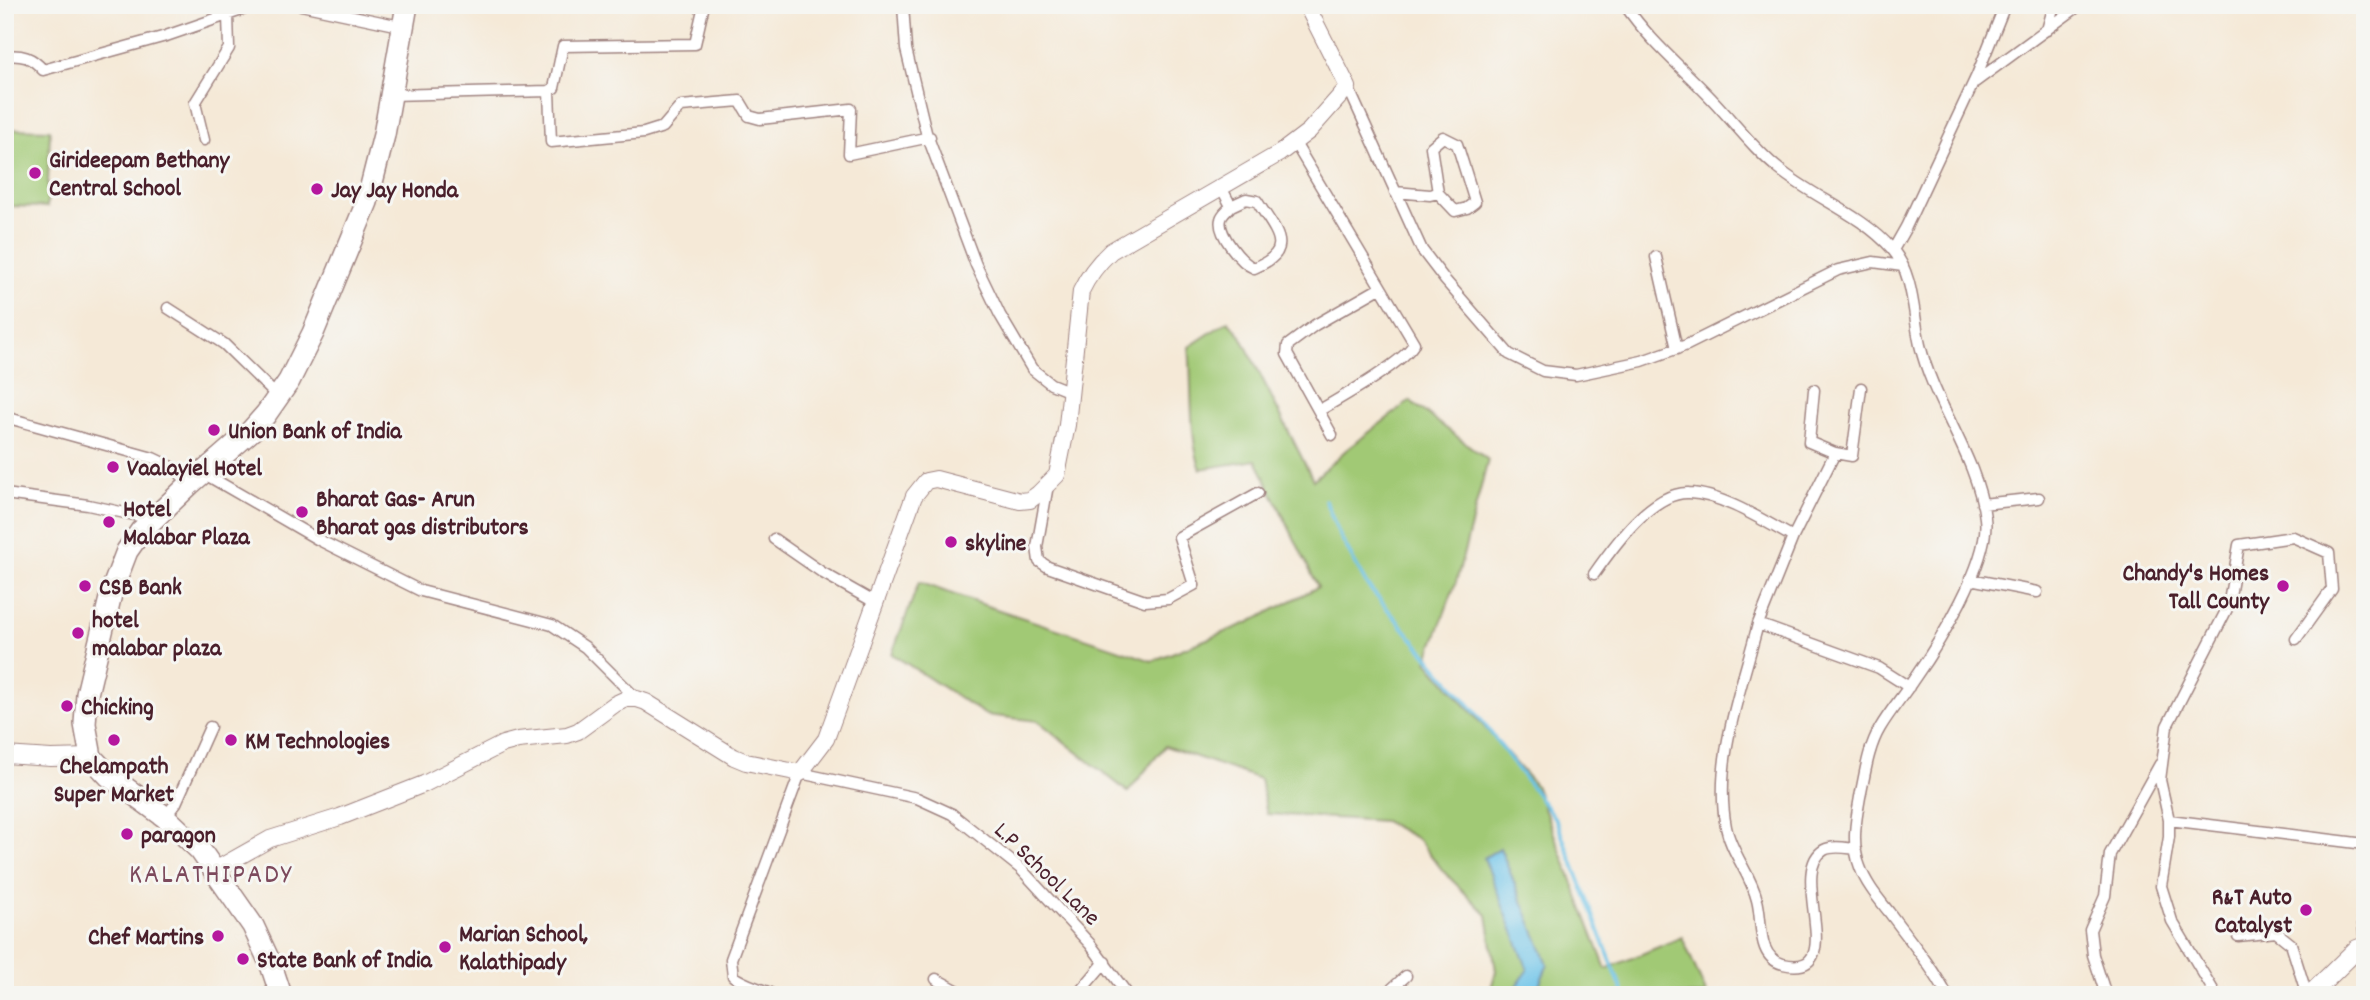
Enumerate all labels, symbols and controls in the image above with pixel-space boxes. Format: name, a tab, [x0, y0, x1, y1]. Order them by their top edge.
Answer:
place label: Girideepam Bethany Central School	[49, 145, 231, 207]
marker: Girideepam Bethany Central School	[27, 165, 43, 181]
place label: Jay Jay Honda	[331, 175, 459, 209]
marker: Jay Jay Honda	[309, 181, 325, 197]
place label: Union Bank of India	[228, 416, 402, 450]
marker: Union Bank of India	[206, 422, 222, 438]
place label: Vaalayiel Hotel	[127, 453, 262, 487]
marker: Vaalayiel Hotel	[105, 459, 121, 475]
place label: Bharat Gas- Arun Bharat gas distributors	[316, 484, 529, 546]
place label: Hotel Malabar Plaza	[123, 494, 250, 556]
marker: Bharat Gas- Arun Bharat gas distributors	[294, 504, 310, 520]
marker: Hotel Malabar Plaza	[101, 514, 117, 530]
place label: skyline	[965, 528, 1027, 562]
marker: skyline	[943, 534, 959, 550]
place label: Chandy's Homes Tall County	[2122, 558, 2270, 620]
place label: CSB Bank	[99, 572, 182, 606]
marker: CSB Bank	[77, 578, 93, 594]
marker: Chandy's Homes Tall County	[2275, 578, 2291, 594]
place label: hotel malabar plaza	[92, 605, 222, 667]
marker: hotel malabar plaza	[70, 625, 86, 641]
place label: Chicking	[81, 692, 154, 726]
marker: Chicking	[59, 698, 75, 714]
place label: KM Technologies	[245, 726, 390, 760]
marker: Chelampath Super Market	[106, 732, 122, 748]
marker: KM Technologies	[223, 732, 239, 748]
place label: Chelampath Super Market	[54, 751, 174, 813]
street label: L.P School Lane	[985, 815, 1107, 935]
place label: paragon	[141, 820, 216, 854]
marker: paragon	[119, 826, 135, 842]
district label: KALATHIPADY	[129, 857, 293, 897]
place label: R&T Auto Catalyst	[2212, 882, 2292, 944]
marker: R&T Auto Catalyst	[2298, 902, 2314, 918]
place label: Marian School, Kalathipady	[459, 919, 588, 981]
place label: Chef Martins	[88, 922, 204, 956]
marker: Chef Martins	[210, 928, 226, 944]
marker: Marian School, Kalathipady	[437, 939, 453, 955]
place label: State Bank of India	[257, 945, 432, 979]
marker: State Bank of India	[235, 951, 251, 967]

